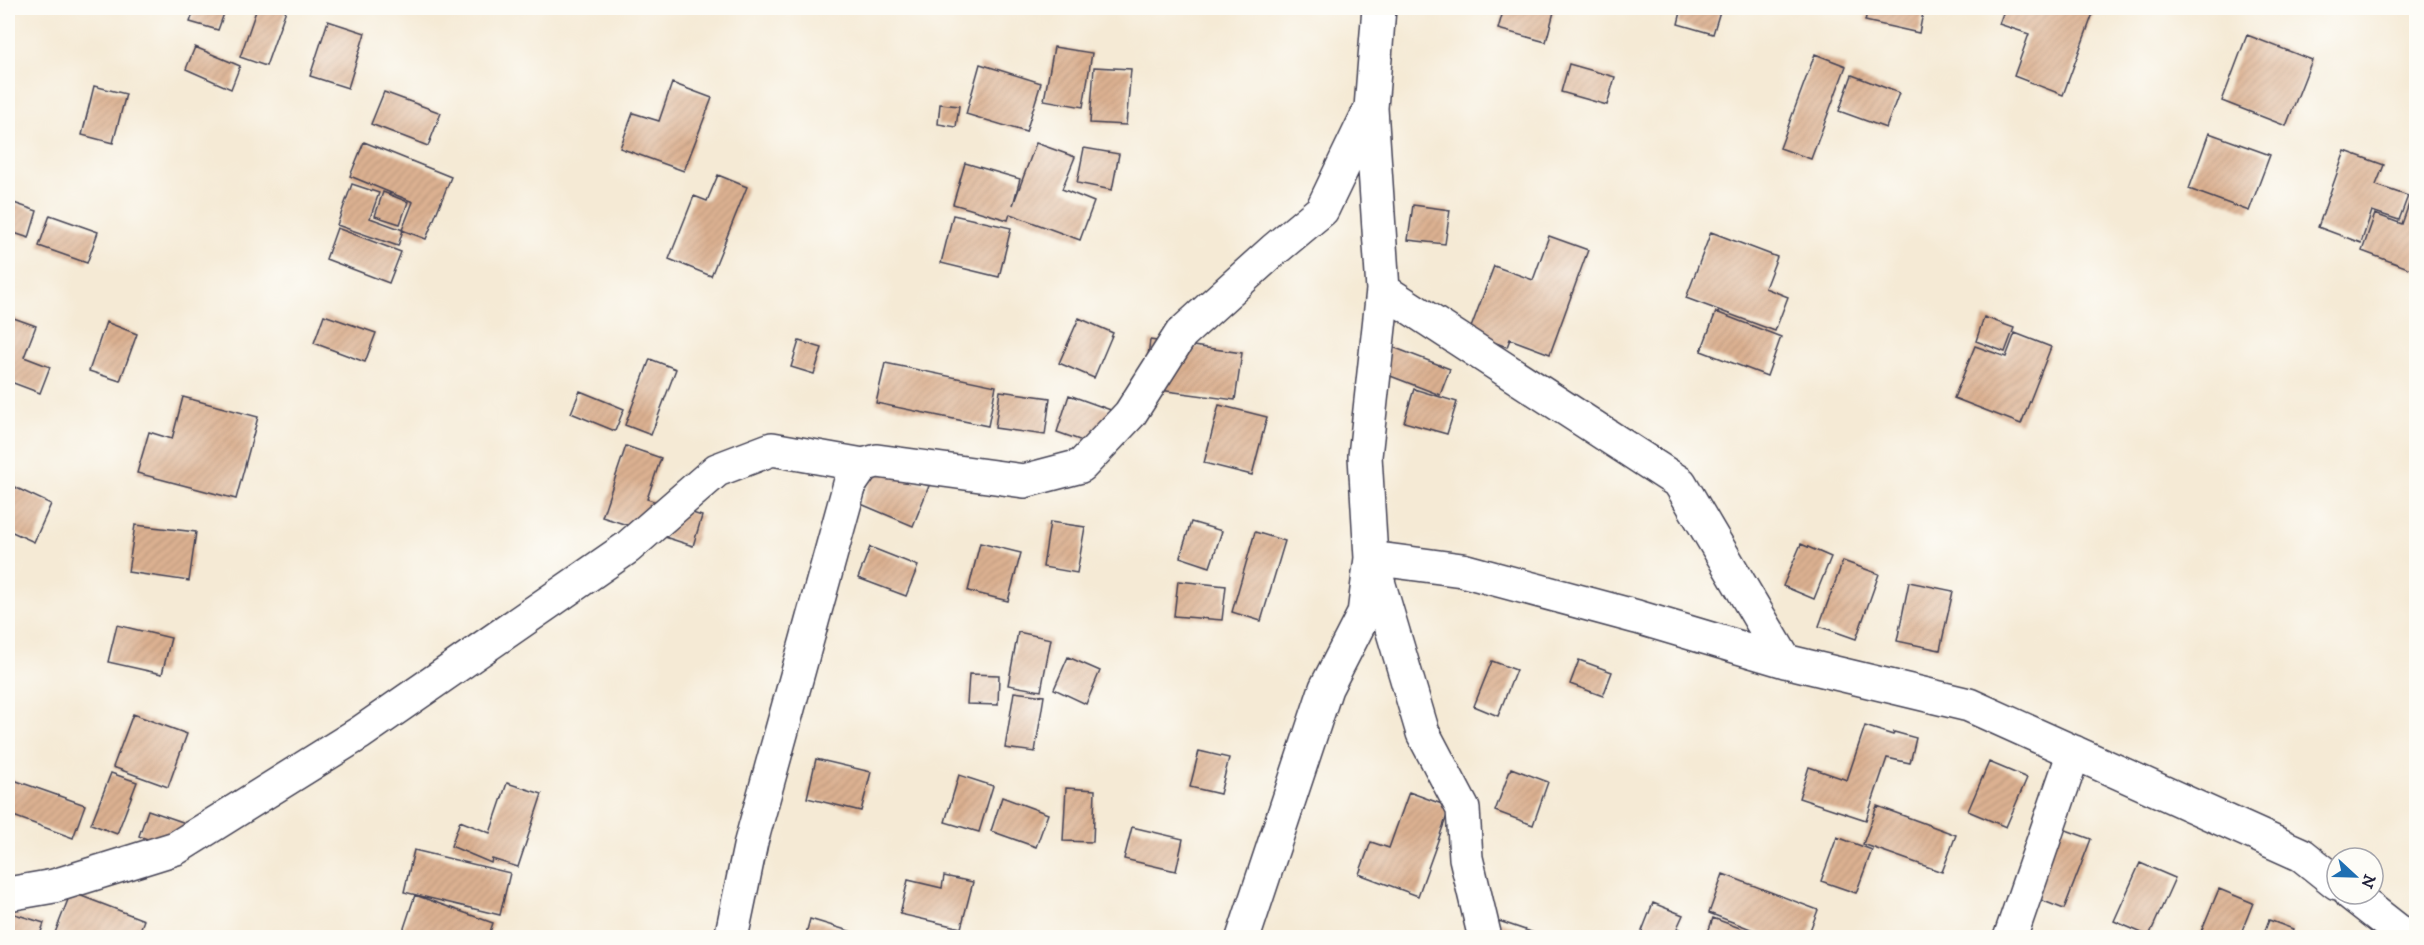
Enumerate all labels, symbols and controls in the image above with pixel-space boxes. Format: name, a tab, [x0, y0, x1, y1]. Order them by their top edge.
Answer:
north arrow	[2325, 846, 2385, 906]
text: N	[2356, 871, 2380, 891]

